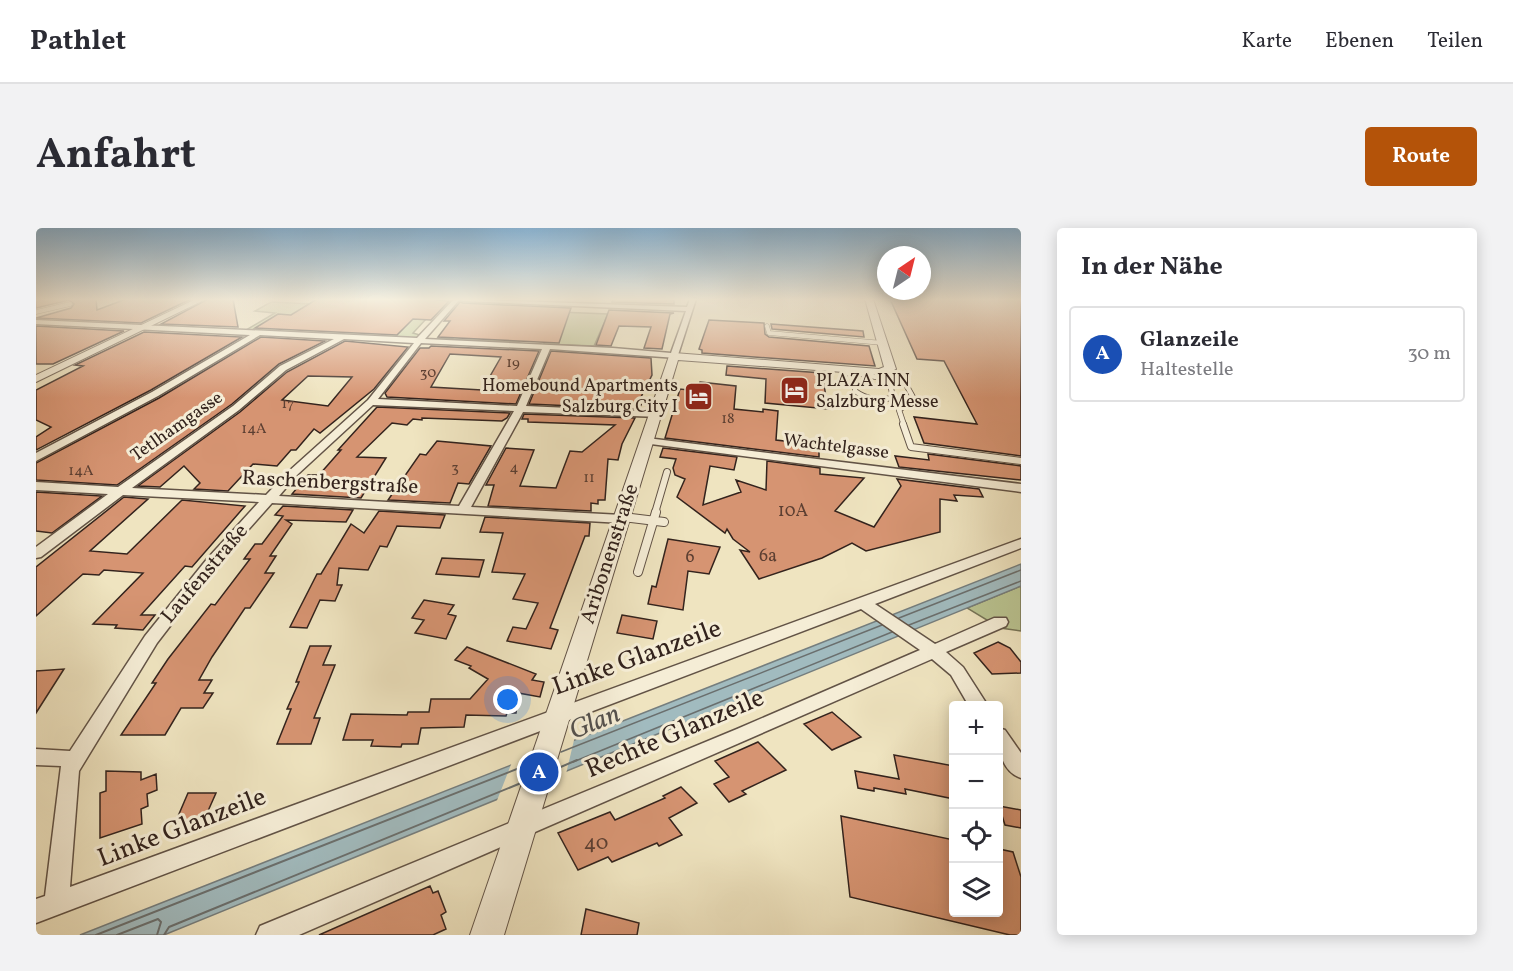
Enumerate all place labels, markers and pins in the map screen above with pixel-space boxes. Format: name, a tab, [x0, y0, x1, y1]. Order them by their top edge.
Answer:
place label: PLAZA INN Salzburg Messe	[816, 369, 939, 415]
place label: Homebound Apartments Salzburg City I	[482, 374, 678, 420]
hotel icon: PLAZA INN Salzburg Messe	[779, 375, 811, 407]
hotel icon: Homebound Apartments Salzburg City I	[683, 380, 715, 412]
pin: A	[520, 750, 558, 794]

